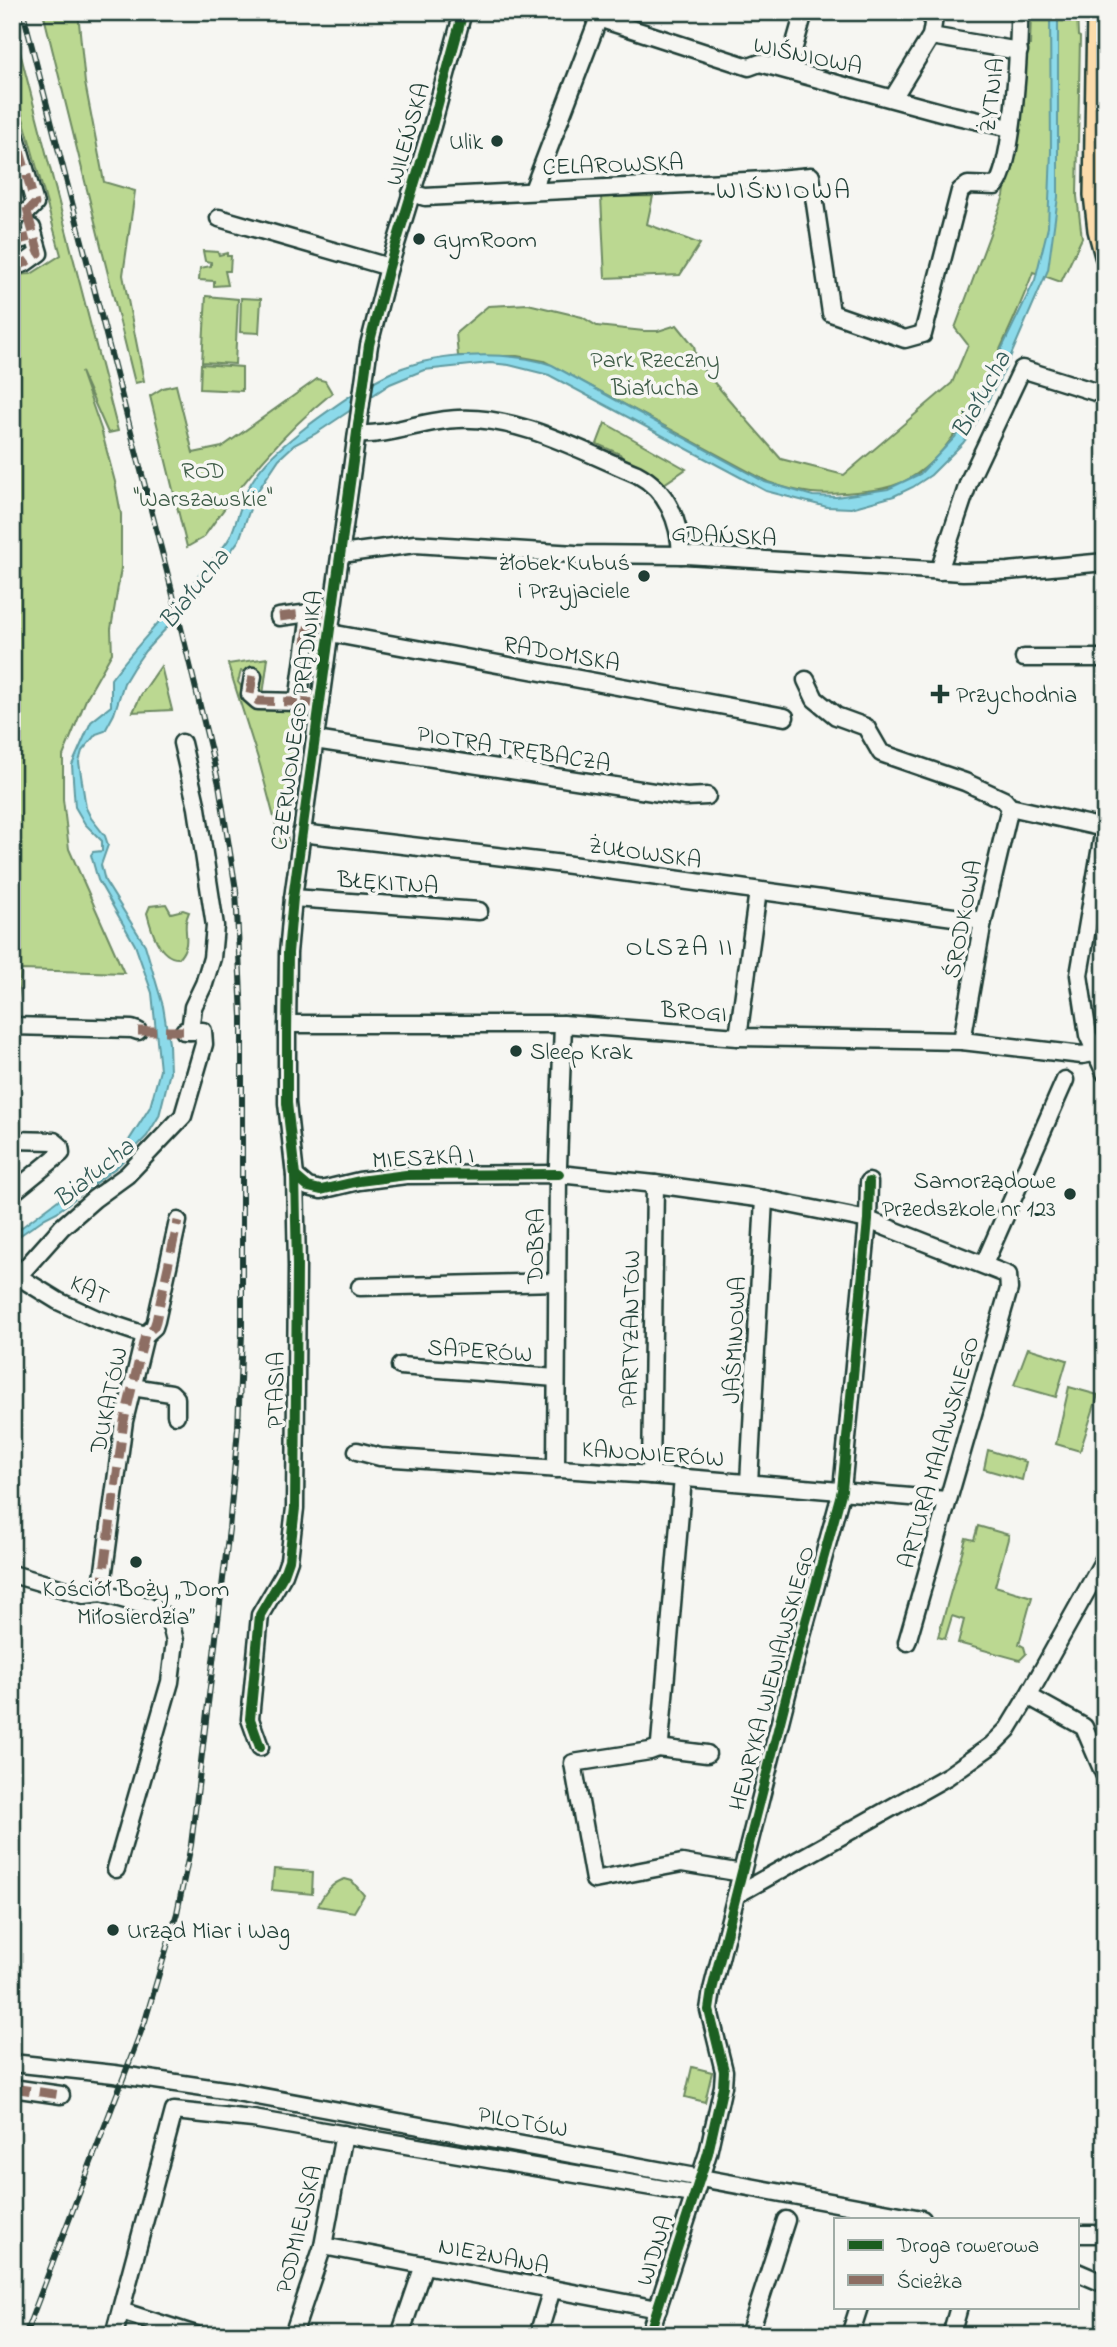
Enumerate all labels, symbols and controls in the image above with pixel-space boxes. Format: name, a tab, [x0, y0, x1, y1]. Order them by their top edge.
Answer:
street label: WIŚNIOWA	[750, 29, 865, 86]
street label: ŻYTNIA	[972, 56, 1015, 135]
street label: WILEŃSKA	[378, 79, 441, 190]
place label: Ulik	[449, 126, 483, 161]
marker: Ulik	[489, 133, 505, 149]
street label: CELAROWSKA	[542, 147, 684, 186]
district label: WIŚNIOWA	[716, 173, 852, 211]
place label: GymRoom	[433, 224, 537, 260]
marker: GymRoom	[411, 231, 427, 247]
park label: Park Rzeczny Białucha	[590, 344, 720, 407]
water label: Białucha	[943, 344, 1023, 446]
park label: ROD "Warszawskie"	[133, 455, 273, 518]
street label: GDAŃSKA	[670, 517, 777, 558]
water label: Białucha	[151, 540, 241, 639]
place label: żłobek Kubuś i Przyjaciele	[499, 547, 630, 611]
marker: żłobek Kubuś i Przyjaciele	[636, 568, 652, 584]
street label: CZERWONEGO PRĄDNIKA	[263, 588, 334, 853]
street label: RADOMSKA	[501, 628, 623, 683]
place label: Przychodnia	[956, 679, 1077, 715]
marker: Przychodnia	[930, 684, 950, 704]
street label: PIOTRA TRĘBACZA	[414, 718, 613, 783]
street label: ŻUŁOWSKA	[586, 829, 703, 880]
street label: ŚRODKOWA	[936, 857, 993, 982]
street label: BŁĘKITNA	[335, 863, 440, 905]
district label: OLSZA II	[626, 930, 734, 968]
street label: BROGI	[659, 994, 728, 1033]
place label: Sleep Krak	[530, 1036, 633, 1071]
marker: Sleep Krak	[508, 1043, 524, 1059]
water label: Białucha	[46, 1129, 144, 1219]
street label: MIESZKA I	[371, 1139, 475, 1180]
place label: Samorządowe Przedszkole nr 123	[882, 1165, 1056, 1228]
marker: Samorządowe Przedszkole nr 123	[1062, 1186, 1078, 1202]
street label: DOBRA	[519, 1208, 556, 1285]
street label: PARTYZANTÓW	[614, 1250, 651, 1408]
street label: KĄT	[63, 1267, 115, 1316]
street label: JAŚMINOWA	[716, 1276, 757, 1405]
street label: SAPERÓW	[426, 1331, 533, 1374]
street label: ARTURA MALAWSKIEGO	[891, 1333, 990, 1573]
street label: DUKATÓW	[82, 1344, 139, 1458]
street label: PTASIA	[259, 1351, 296, 1429]
street label: KANONIERÓW	[580, 1433, 725, 1478]
street label: HENRYKA WIENIAWSKIEGO	[721, 1542, 826, 1815]
marker: Kościół Boży „Dom Miłosierdzia”	[128, 1554, 144, 1570]
place label: Kościół Boży „Dom Miłosierdzia”	[43, 1573, 229, 1636]
place label: Urząd Miar i Wag	[127, 1915, 290, 1950]
marker: Urząd Miar i Wag	[105, 1922, 121, 1938]
street label: PILOTÓW	[475, 2098, 570, 2149]
street label: PODMIEJSKA	[268, 2162, 333, 2297]
street label: WIDNA	[628, 2211, 684, 2291]
legend	[834, 2218, 1078, 2308]
street label: NIEZNANA	[435, 2230, 552, 2285]
text: Droga rowerowa	[896, 2232, 1039, 2264]
text: Ścieżka	[897, 2268, 962, 2298]

